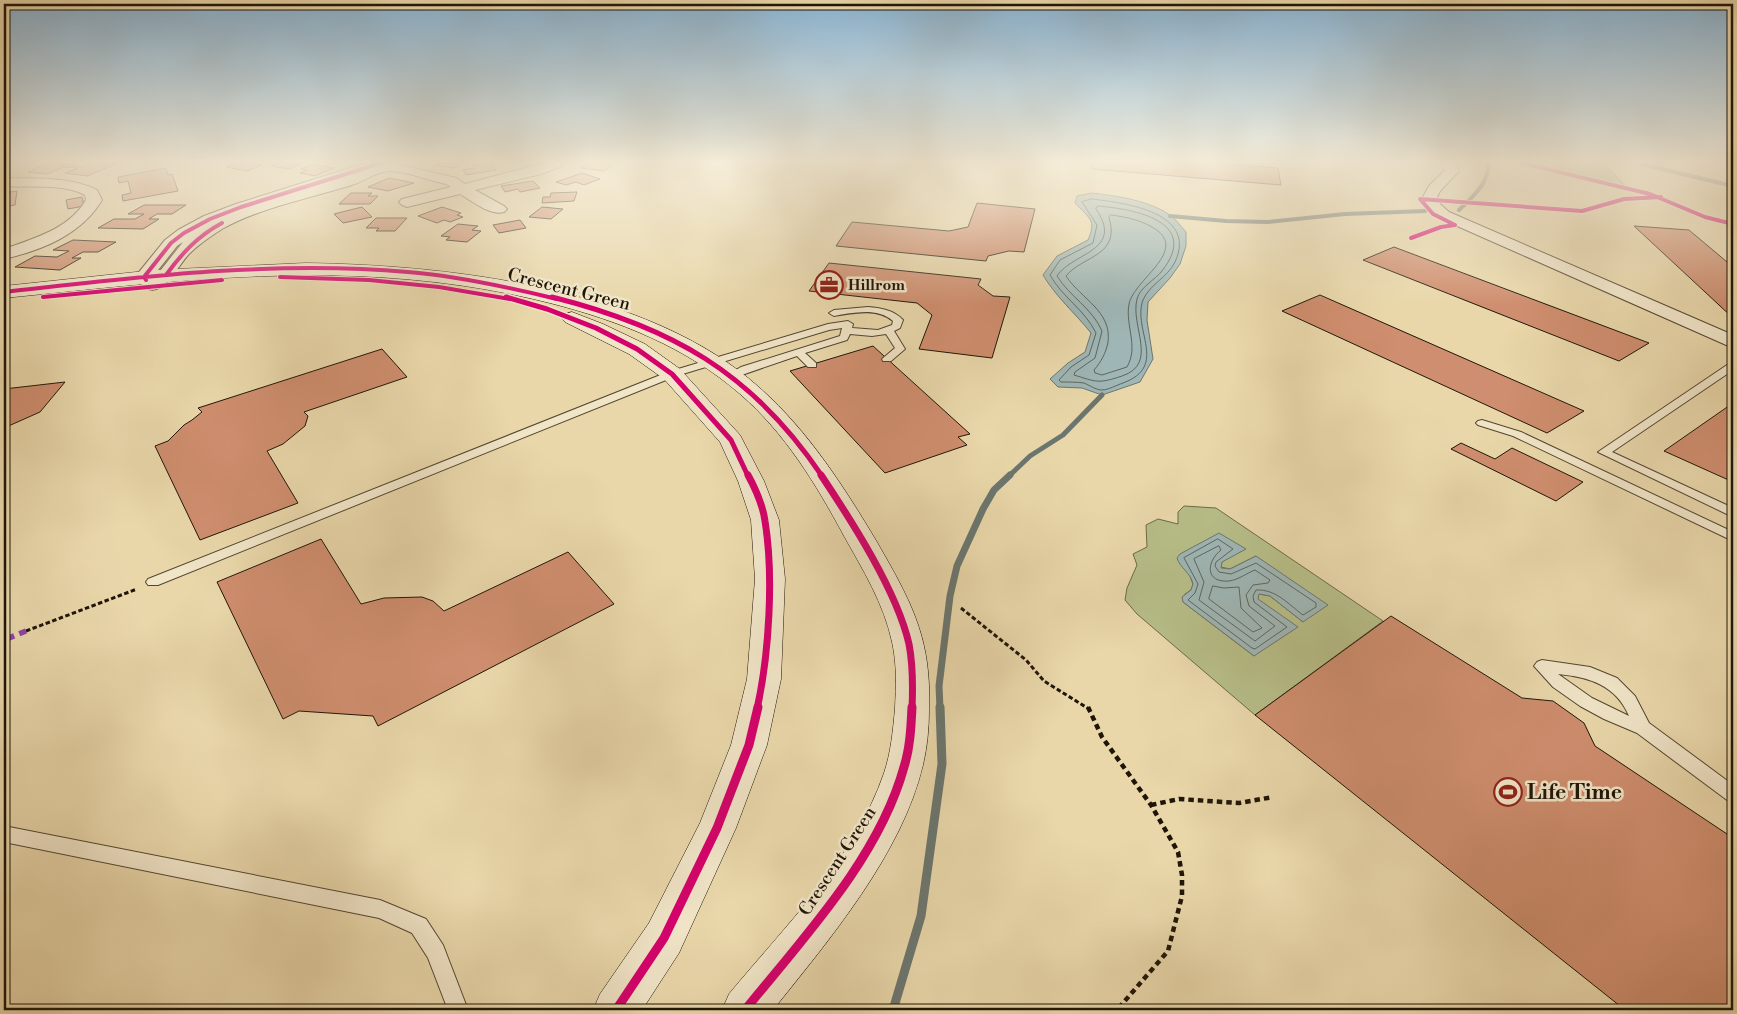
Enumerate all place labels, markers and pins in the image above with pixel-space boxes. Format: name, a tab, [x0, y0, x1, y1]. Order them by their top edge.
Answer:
office icon: Hillrom	[814, 270, 844, 300]
place label: Hillrom	[848, 276, 905, 295]
sports icon: Life Time	[1493, 777, 1523, 807]
place label: Life Time	[1527, 780, 1622, 806]

